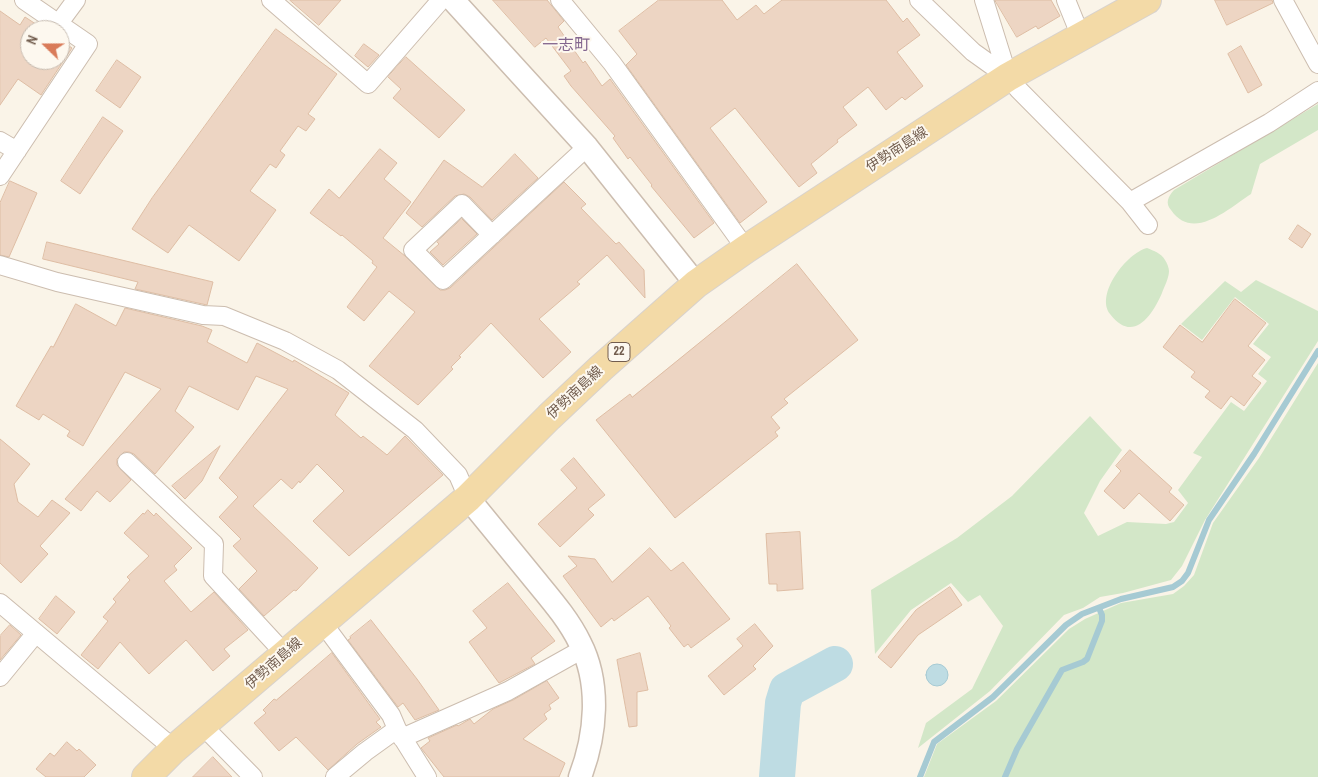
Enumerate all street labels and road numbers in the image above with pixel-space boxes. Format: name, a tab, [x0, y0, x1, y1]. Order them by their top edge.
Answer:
street label: 伊勢南島線	[863, 124, 931, 176]
road number: 22	[608, 342, 630, 362]
street label: 伊勢南島線	[544, 363, 606, 423]
street label: 伊勢南島線	[242, 635, 306, 693]

